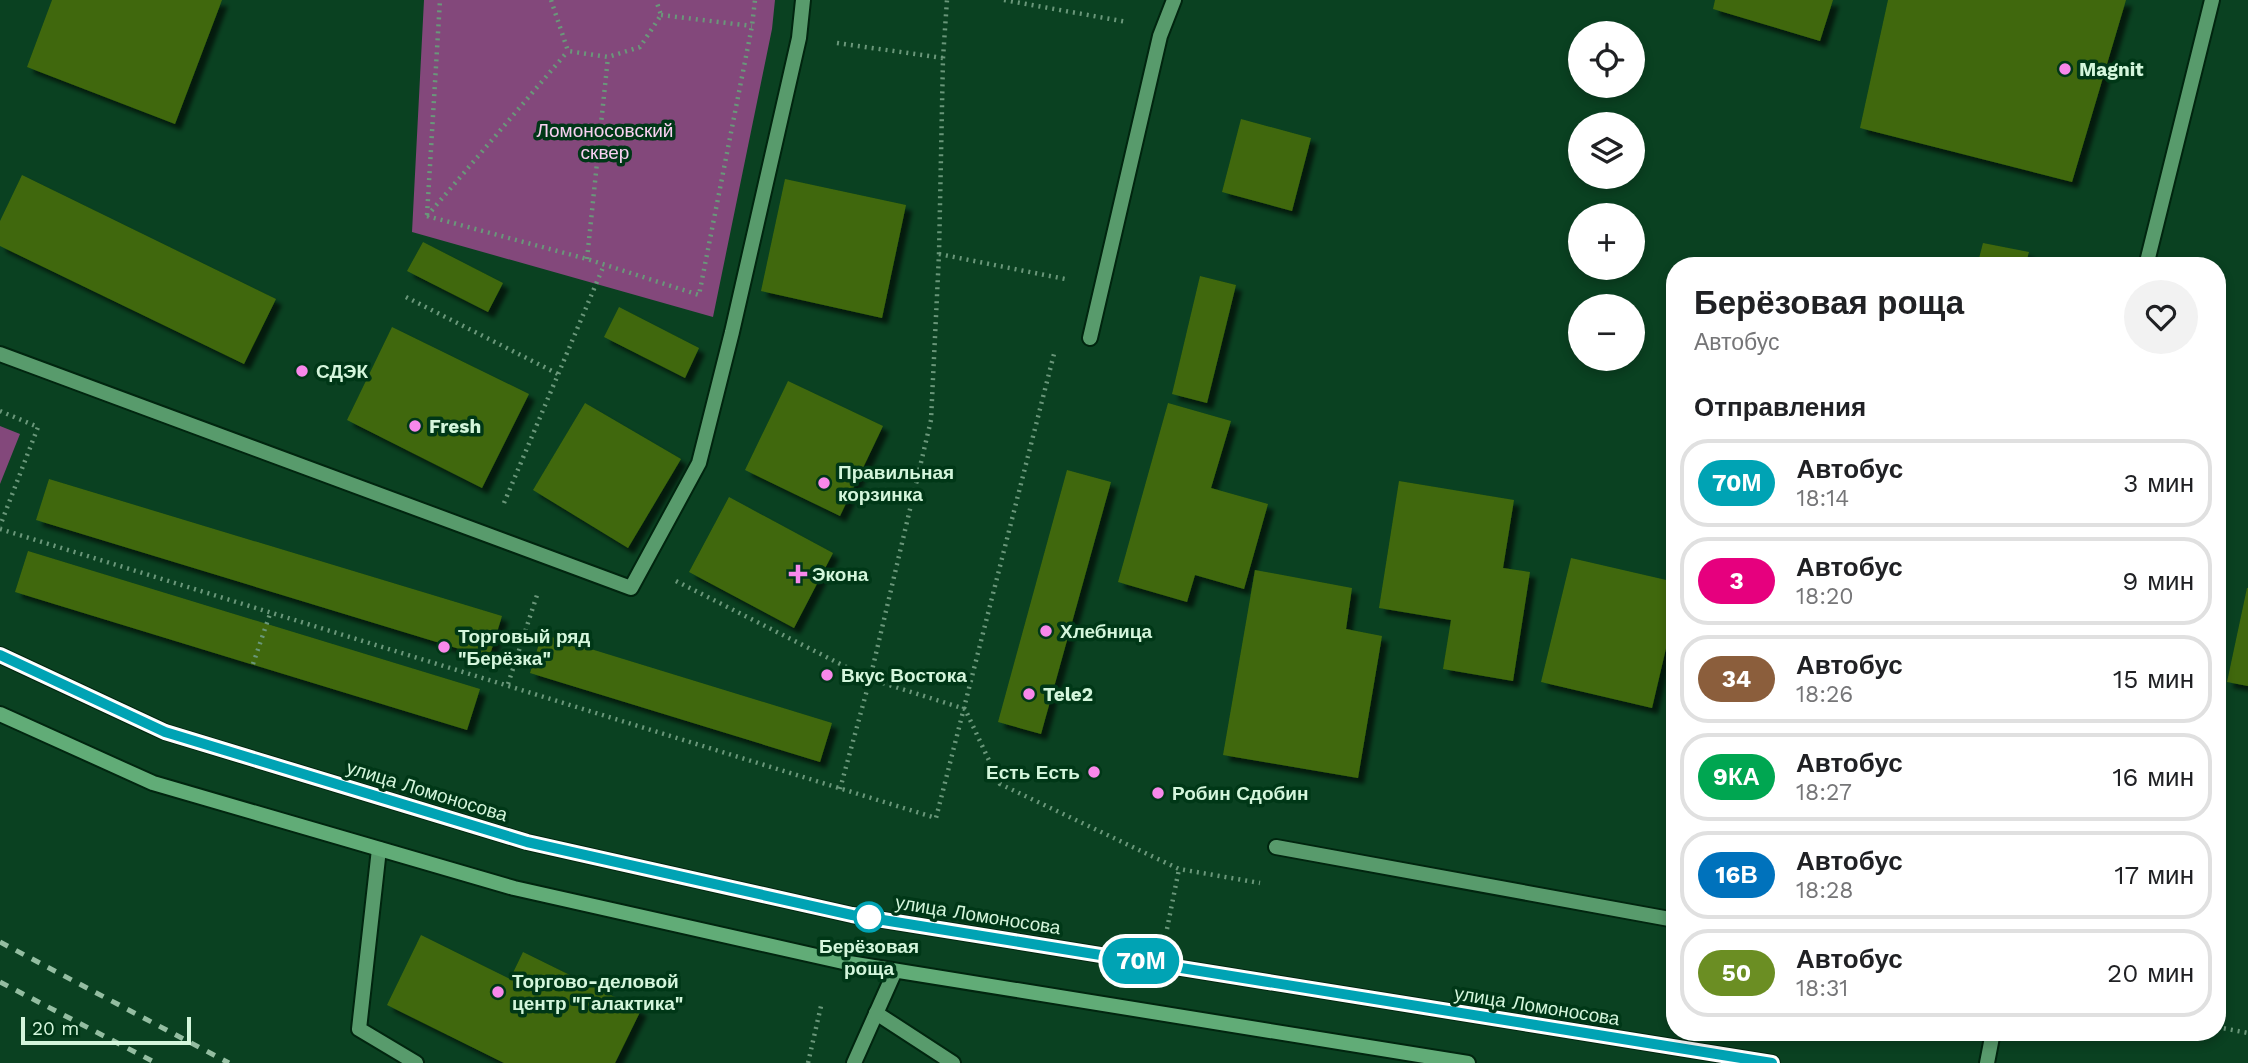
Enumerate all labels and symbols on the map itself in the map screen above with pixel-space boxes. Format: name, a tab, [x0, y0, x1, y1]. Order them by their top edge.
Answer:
place label: Magnit	[2079, 58, 2144, 81]
marker: Magnit	[2057, 61, 2073, 77]
park label: Ломоносовский сквер	[537, 119, 673, 164]
place label: СДЭК	[316, 360, 369, 383]
marker: СДЭК	[294, 363, 310, 379]
place label: Fresh	[429, 415, 481, 438]
marker: Fresh	[407, 418, 423, 434]
place label: Правильная корзинка	[838, 461, 954, 506]
marker: Правильная корзинка	[816, 475, 832, 491]
place label: Экона	[812, 563, 869, 586]
marker: Экона	[790, 566, 806, 582]
place label: Хлебница	[1060, 620, 1153, 643]
marker: Хлебница	[1038, 623, 1054, 639]
place label: Торговый ряд "Берёзка"	[458, 625, 590, 670]
marker: Торговый ряд "Берёзка"	[436, 639, 452, 655]
place label: Вкус Востока	[841, 664, 967, 687]
marker: Вкус Востока	[819, 667, 835, 683]
place label: Tele2	[1043, 683, 1093, 706]
marker: Tele2	[1021, 686, 1037, 702]
street label: улица Ломоносова	[344, 756, 511, 827]
place label: Есть Есть	[986, 761, 1080, 784]
marker: Есть Есть	[1086, 764, 1102, 780]
place label: Робин Сдобин	[1172, 782, 1308, 805]
marker: Робин Сдобин	[1150, 785, 1166, 801]
street label: улица Ломоносова	[894, 891, 1063, 940]
marker: Берёзовая роща	[854, 902, 884, 932]
place label: Берёзовая роща	[819, 935, 919, 980]
line badge: 70М	[1101, 938, 1181, 984]
place label: Торгово-деловой центр "Галактика"	[512, 970, 683, 1015]
street label: улица Ломоносова	[1453, 982, 1622, 1031]
marker: Торгово-деловой центр "Галактика"	[490, 984, 506, 1000]
scale bar	[21, 1014, 191, 1046]

